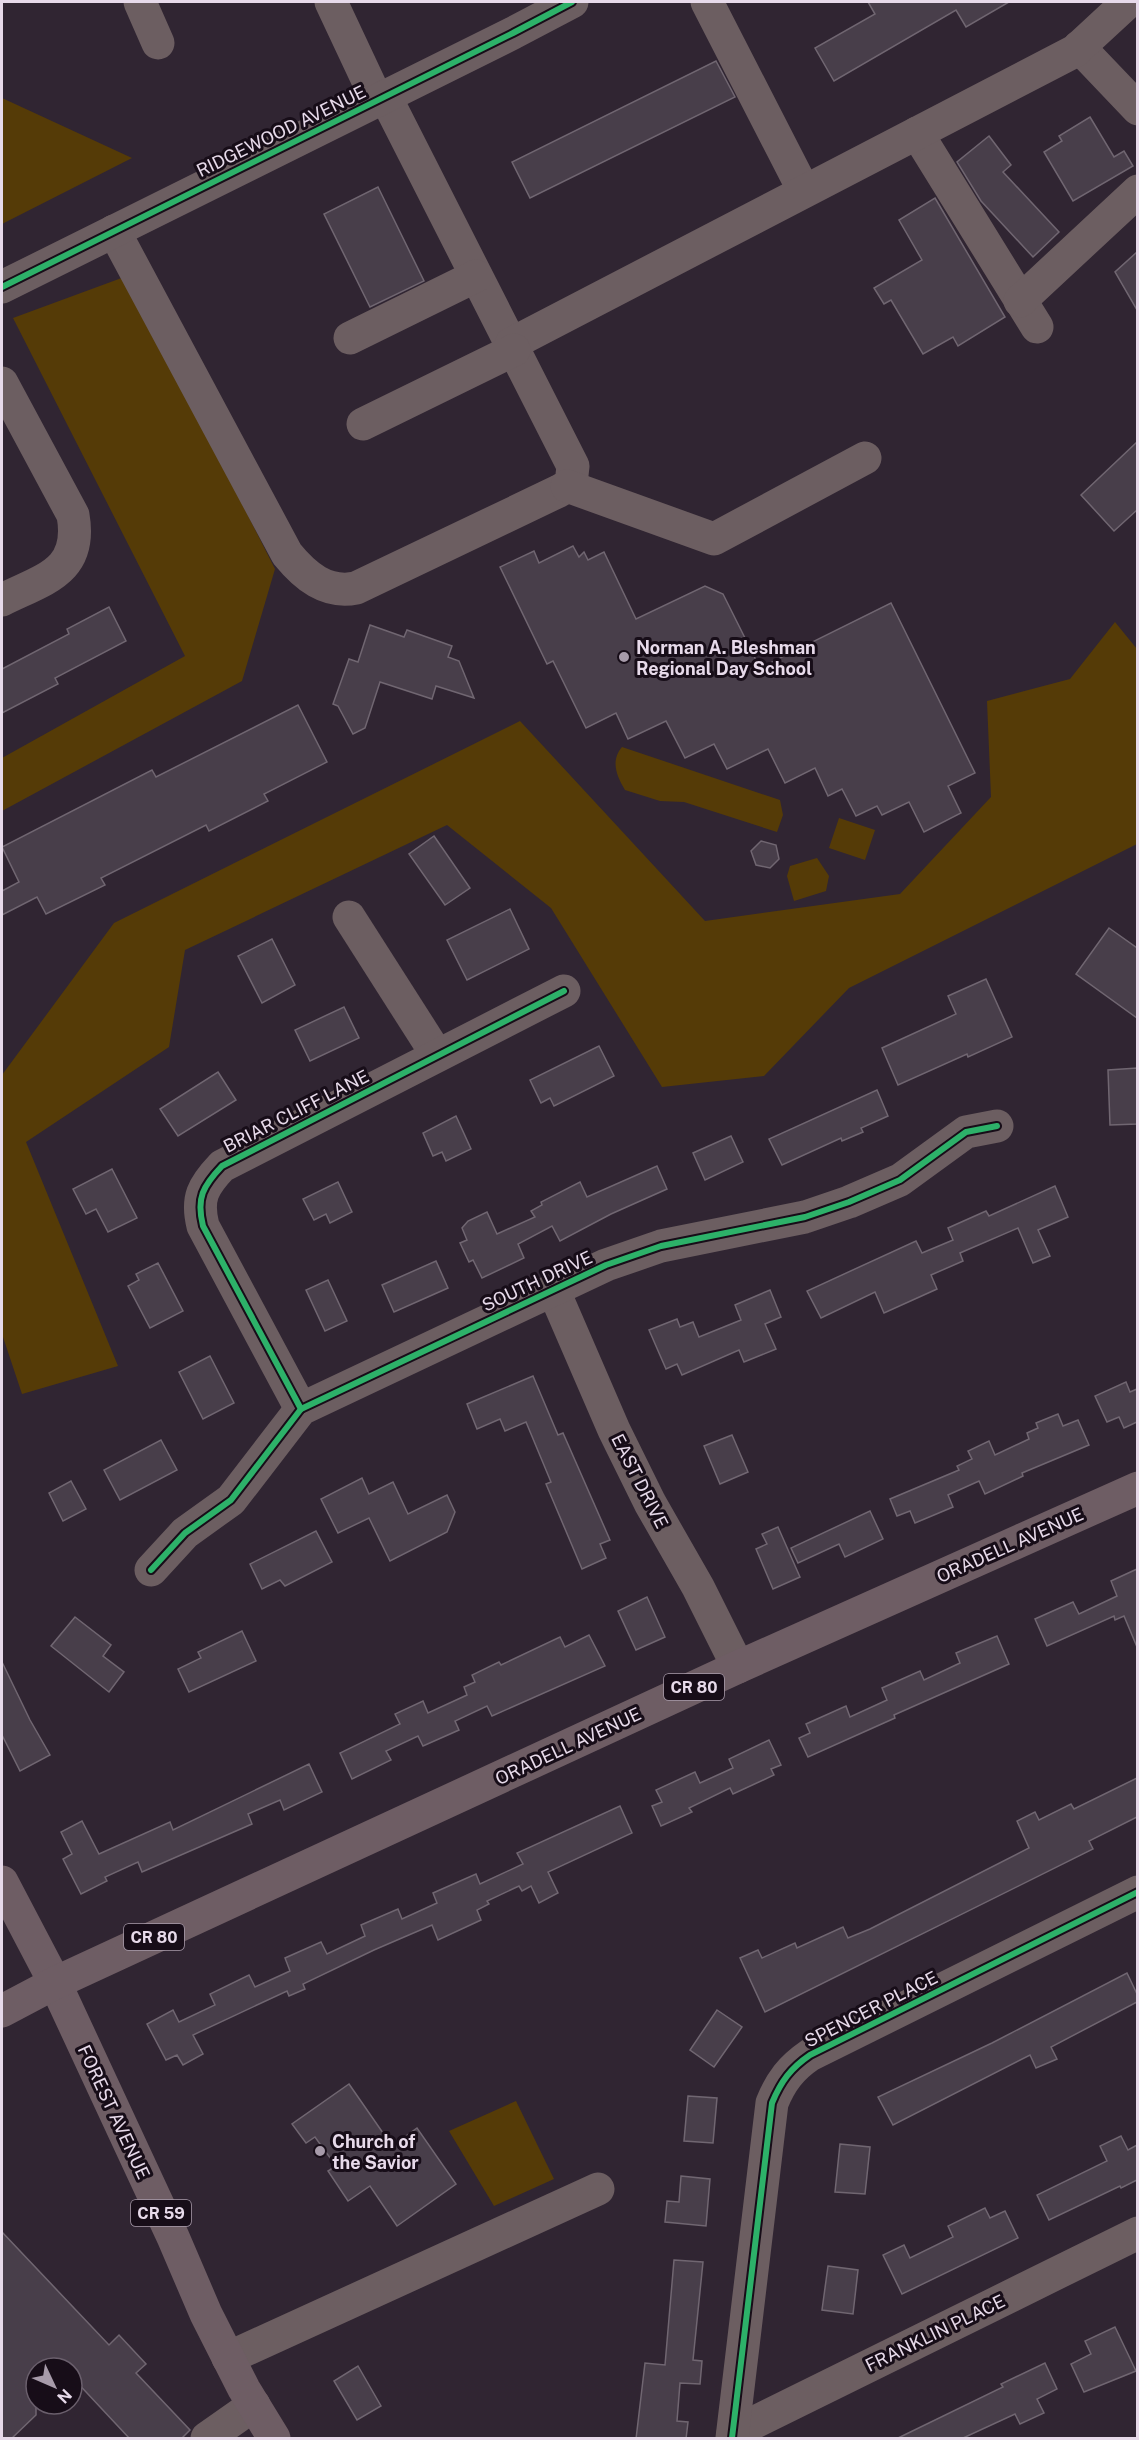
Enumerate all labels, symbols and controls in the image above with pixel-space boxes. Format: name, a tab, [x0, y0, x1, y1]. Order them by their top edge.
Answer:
street label: RIDGEWOOD AVENUE	[193, 81, 369, 181]
place label: Norman A. Bleshman Regional Day School	[636, 637, 816, 679]
marker: Norman A. Bleshman Regional Day School	[617, 650, 631, 664]
street label: BRIAR CLIFF LANE	[220, 1065, 372, 1157]
street label: SOUTH DRIVE	[479, 1246, 595, 1316]
street label: EAST DRIVE	[607, 1430, 673, 1532]
street label: ORADELL AVENUE	[933, 1503, 1087, 1587]
road number: CR 80	[664, 1674, 724, 1700]
street label: ORADELL AVENUE	[492, 1703, 644, 1789]
road number: CR 80	[124, 1924, 184, 1950]
street label: SPENCER PLACE	[801, 1966, 941, 2052]
street label: FOREST AVENUE	[74, 2042, 154, 2182]
place label: Church of the Savior	[332, 2131, 419, 2173]
marker: Church of the Savior	[313, 2144, 327, 2158]
road number: CR 59	[131, 2200, 191, 2226]
street label: FRANKLIN PLACE	[862, 2290, 1008, 2376]
north arrow	[24, 2356, 84, 2416]
text: N	[53, 2385, 76, 2407]

